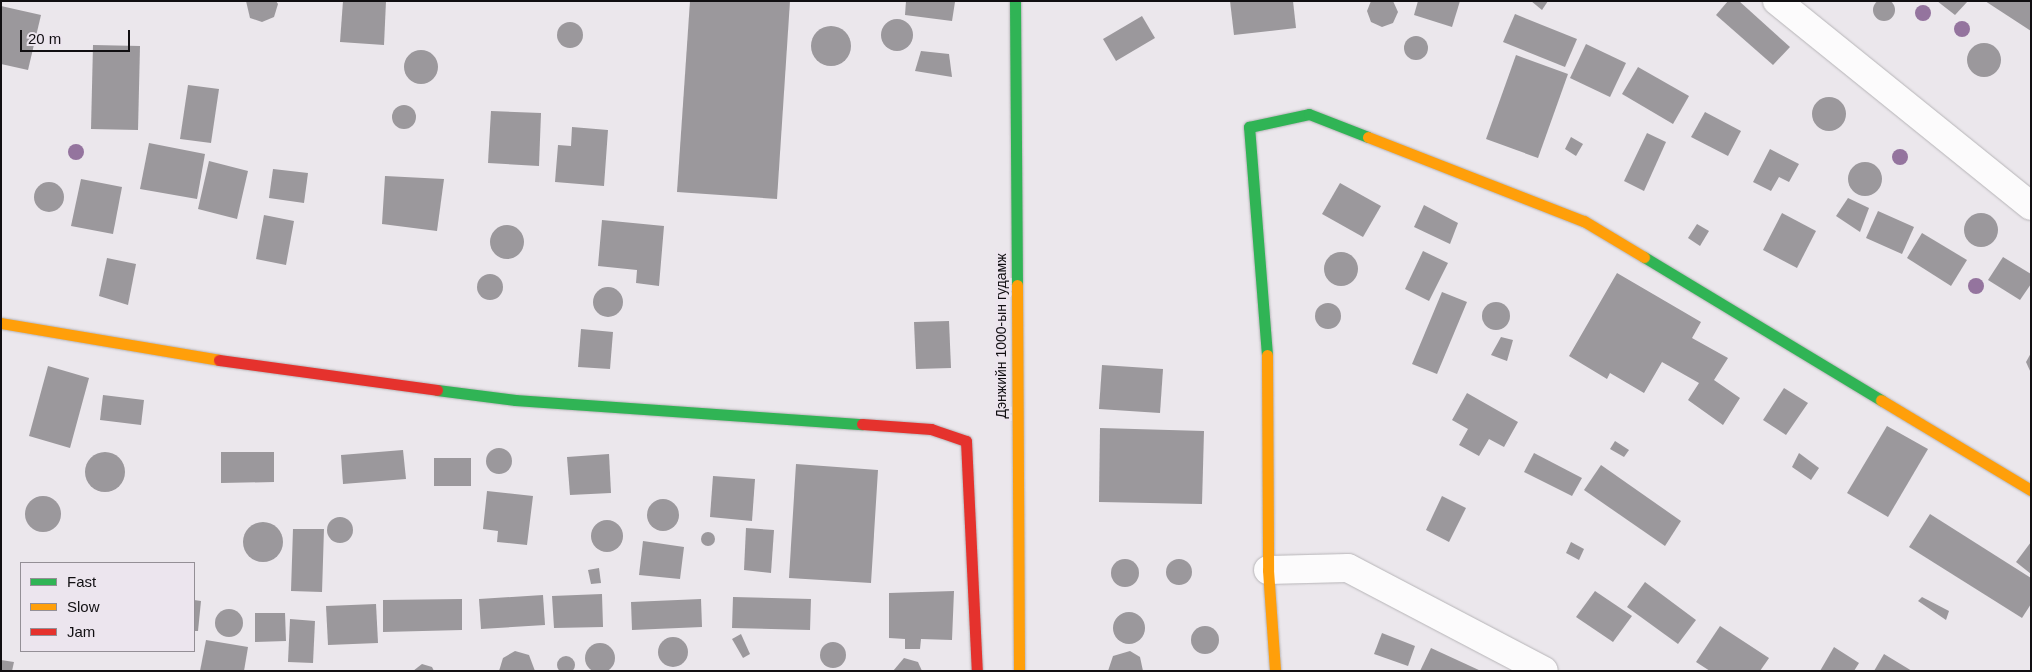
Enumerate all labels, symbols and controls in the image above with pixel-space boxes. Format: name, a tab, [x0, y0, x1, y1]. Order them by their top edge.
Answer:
scale bar	[22, 20, 132, 52]
text: 20 m	[28, 30, 61, 47]
street label: Дэнжийн 1000-ын гудамж	[993, 253, 1009, 419]
legend	[20, 562, 195, 652]
text: Fast	[67, 573, 96, 590]
text: Slow	[67, 598, 100, 615]
text: Jam	[67, 623, 95, 640]

